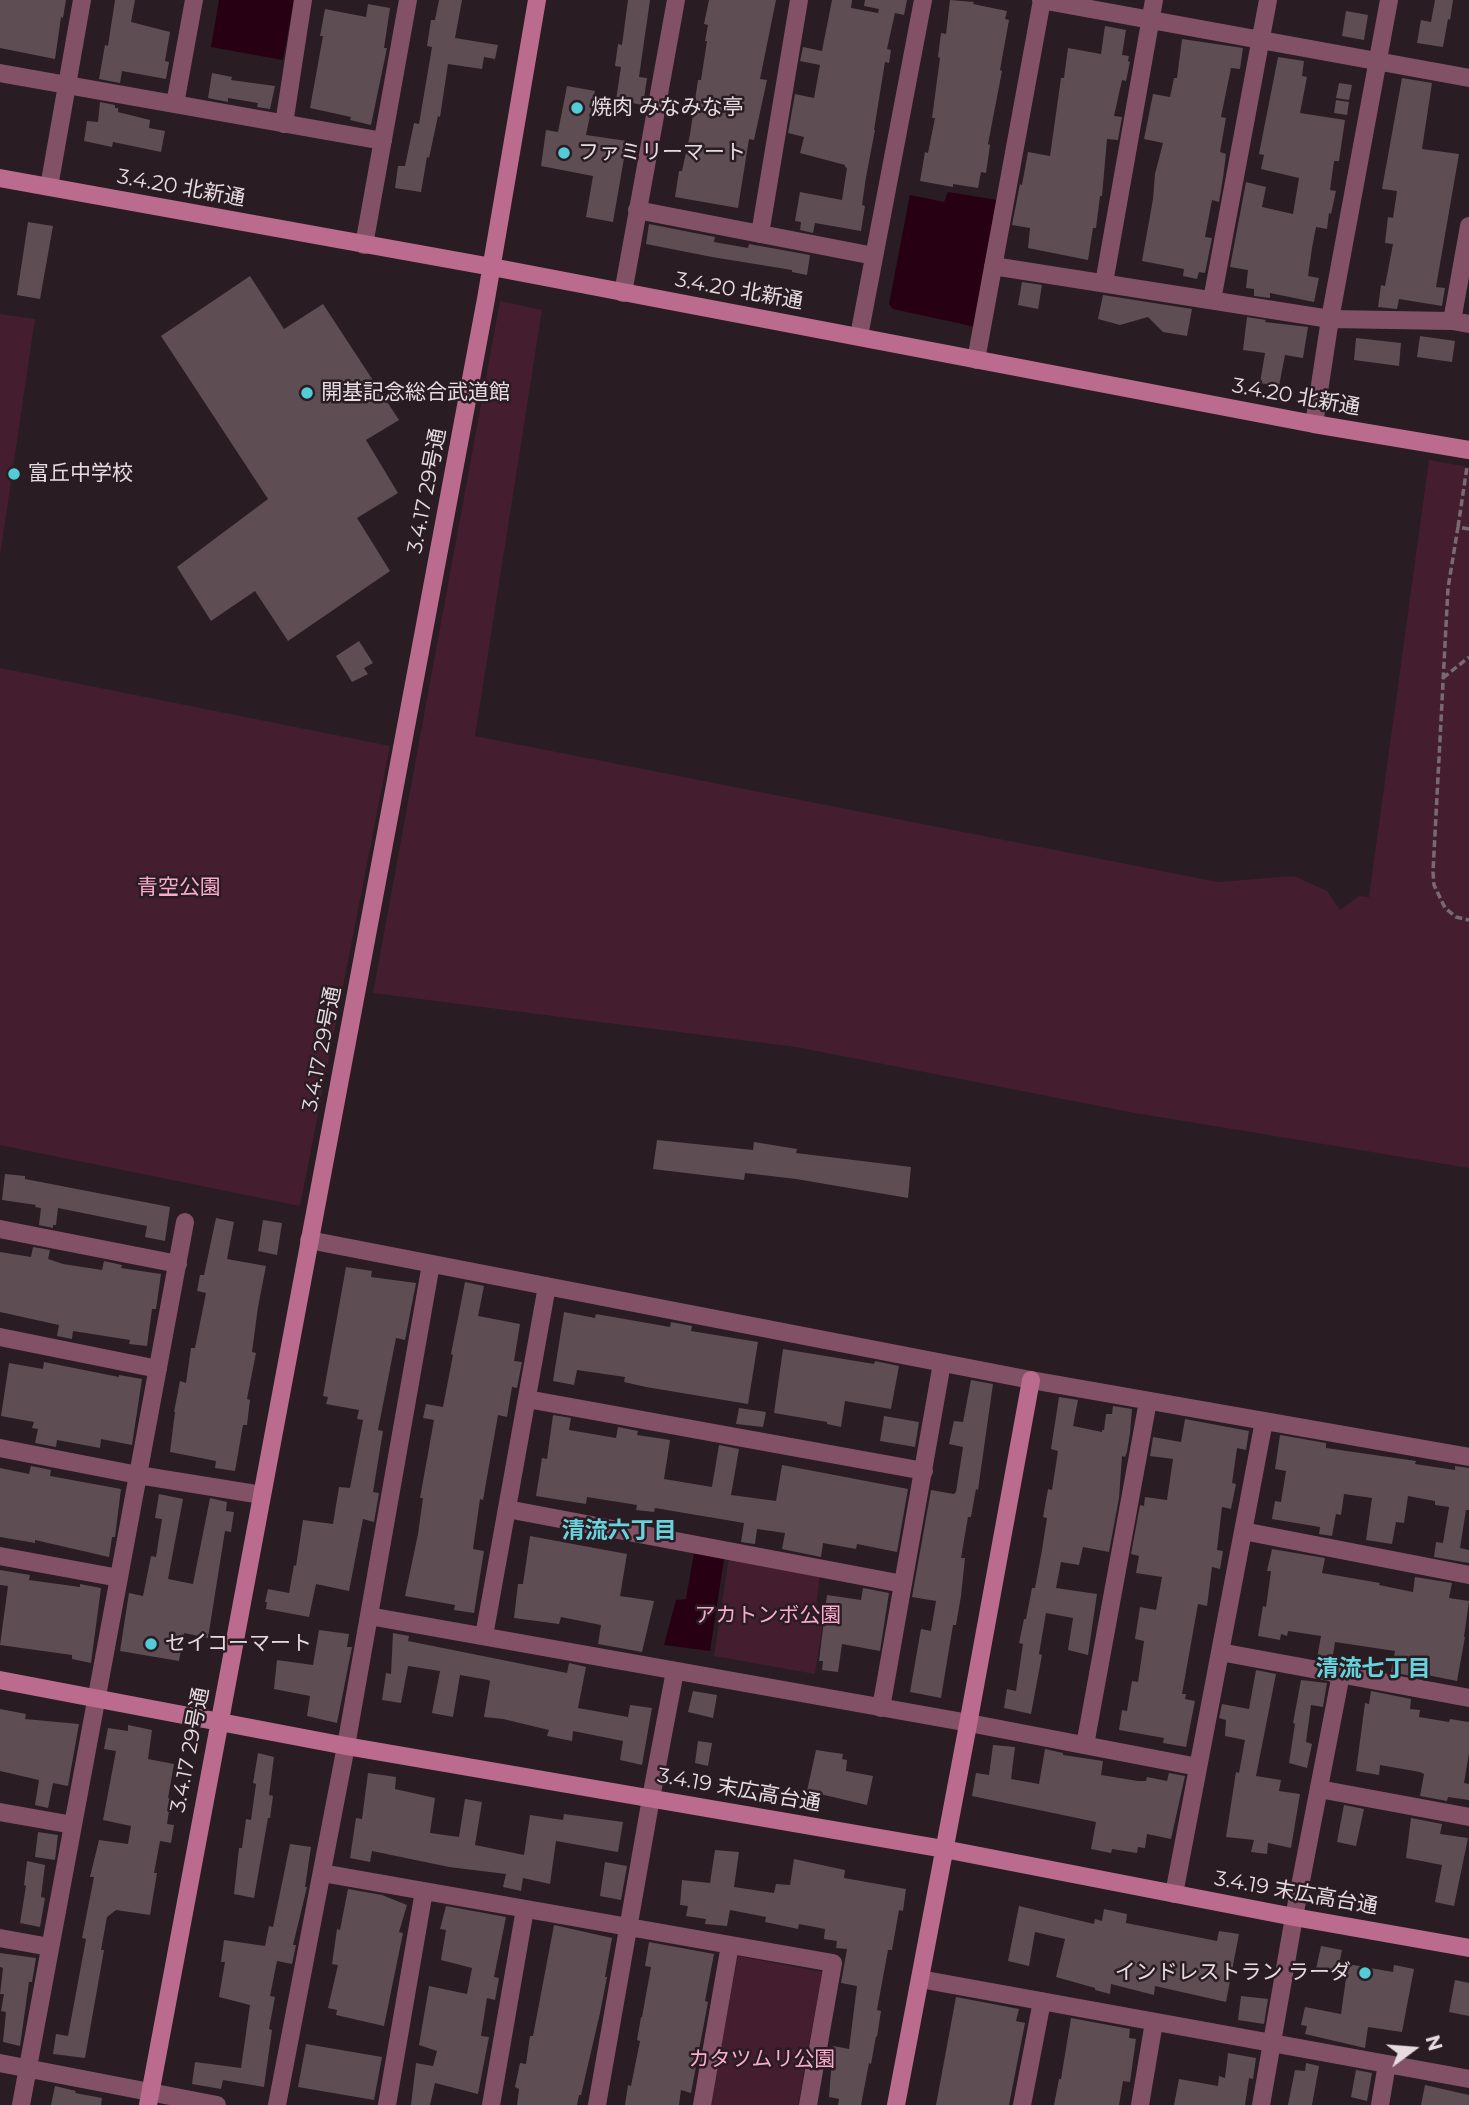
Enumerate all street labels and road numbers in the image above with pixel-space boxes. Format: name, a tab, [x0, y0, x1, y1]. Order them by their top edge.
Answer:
street label: 3.4.20 北新通	[115, 164, 247, 212]
street label: 3.4.20 北新通	[673, 267, 805, 315]
street label: 3.4.20 北新通	[1230, 373, 1362, 421]
street label: 3.4.17 29号通	[403, 426, 451, 556]
street label: 3.4.17 29号通	[298, 984, 346, 1114]
street label: 3.4.17 29号通	[166, 1685, 214, 1815]
street label: 3.4.19 末広高台通	[655, 1763, 823, 1817]
street label: 3.4.19 末広高台通	[1212, 1866, 1380, 1920]

